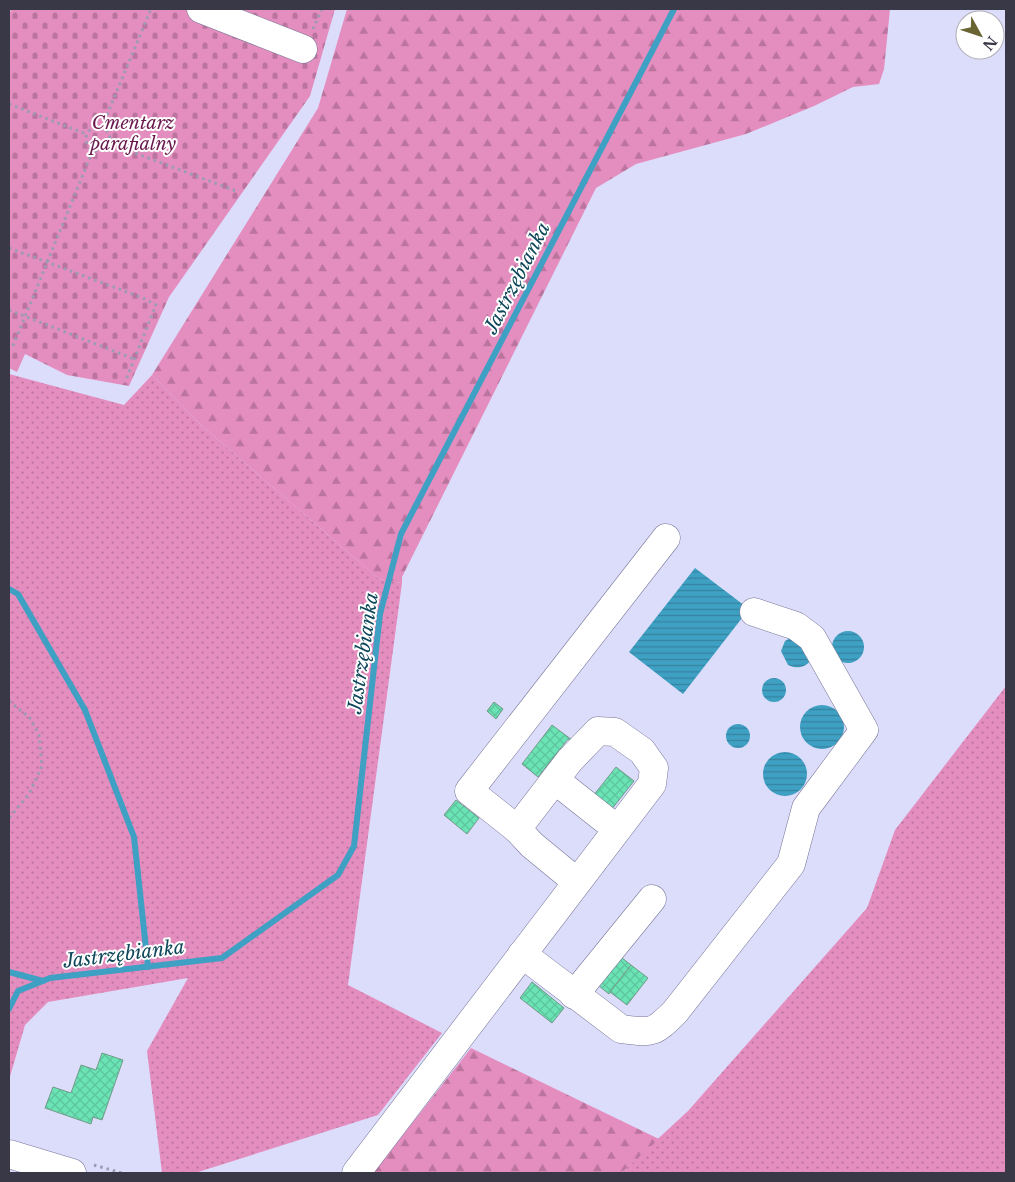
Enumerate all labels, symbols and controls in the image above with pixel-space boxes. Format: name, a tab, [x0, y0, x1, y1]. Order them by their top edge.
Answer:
north arrow	[955, 10, 1005, 60]
text: N	[979, 33, 1001, 54]
park label: Cmentarz parafialny	[88, 112, 177, 155]
water label: Jastrzębianka	[479, 218, 555, 338]
water label: Jastrzębianka	[343, 591, 383, 716]
water label: Jastrzębianka	[61, 935, 186, 973]

